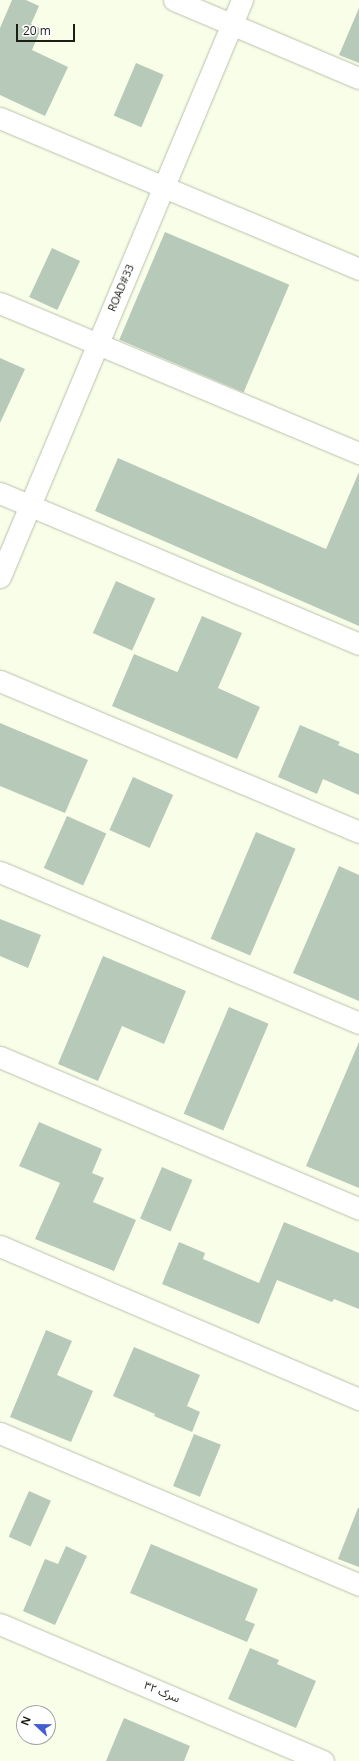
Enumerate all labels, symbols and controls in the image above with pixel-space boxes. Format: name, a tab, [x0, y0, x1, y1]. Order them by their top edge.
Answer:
scale bar	[18, 16, 77, 42]
text: 20 m	[23, 22, 51, 39]
street label: ROAD#33	[105, 262, 137, 314]
street label: سرک ۳۲	[142, 1679, 182, 1705]
north arrow	[16, 1705, 56, 1745]
text: N	[17, 1714, 34, 1728]

